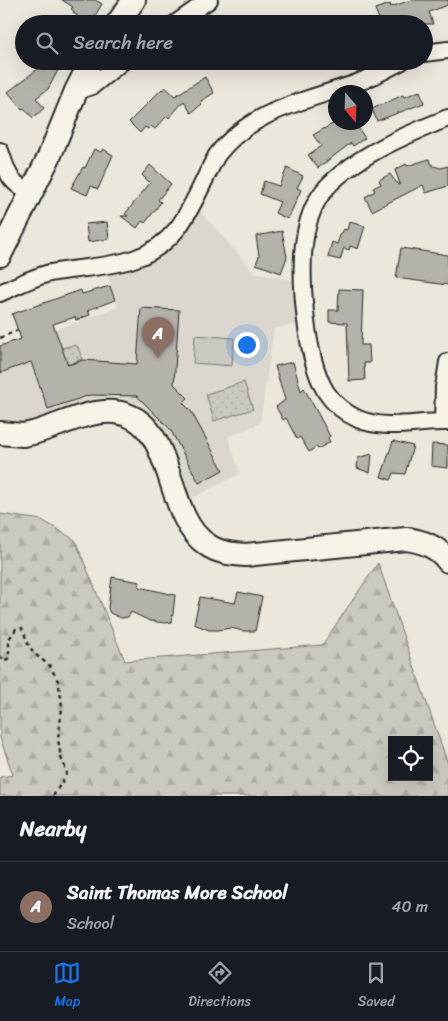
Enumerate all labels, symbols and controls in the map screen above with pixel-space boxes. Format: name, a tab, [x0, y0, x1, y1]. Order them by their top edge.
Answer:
search box	[15, 15, 433, 70]
text: Search here	[73, 26, 173, 59]
icon: search	[33, 29, 61, 57]
north arrow	[328, 85, 373, 130]
pin: A	[142, 317, 174, 358]
your location	[234, 332, 260, 358]
map controls	[388, 736, 433, 781]
button: locate	[388, 736, 433, 781]
text: Nearby	[20, 810, 86, 848]
text: Saint Thomas More School	[67, 876, 288, 909]
text: A	[31, 892, 41, 921]
text: 40 m	[391, 892, 428, 921]
text: School	[67, 909, 114, 938]
tab: Map	[53, 959, 81, 1014]
tab: Directions	[188, 959, 251, 1014]
tab: Saved	[358, 959, 395, 1014]

